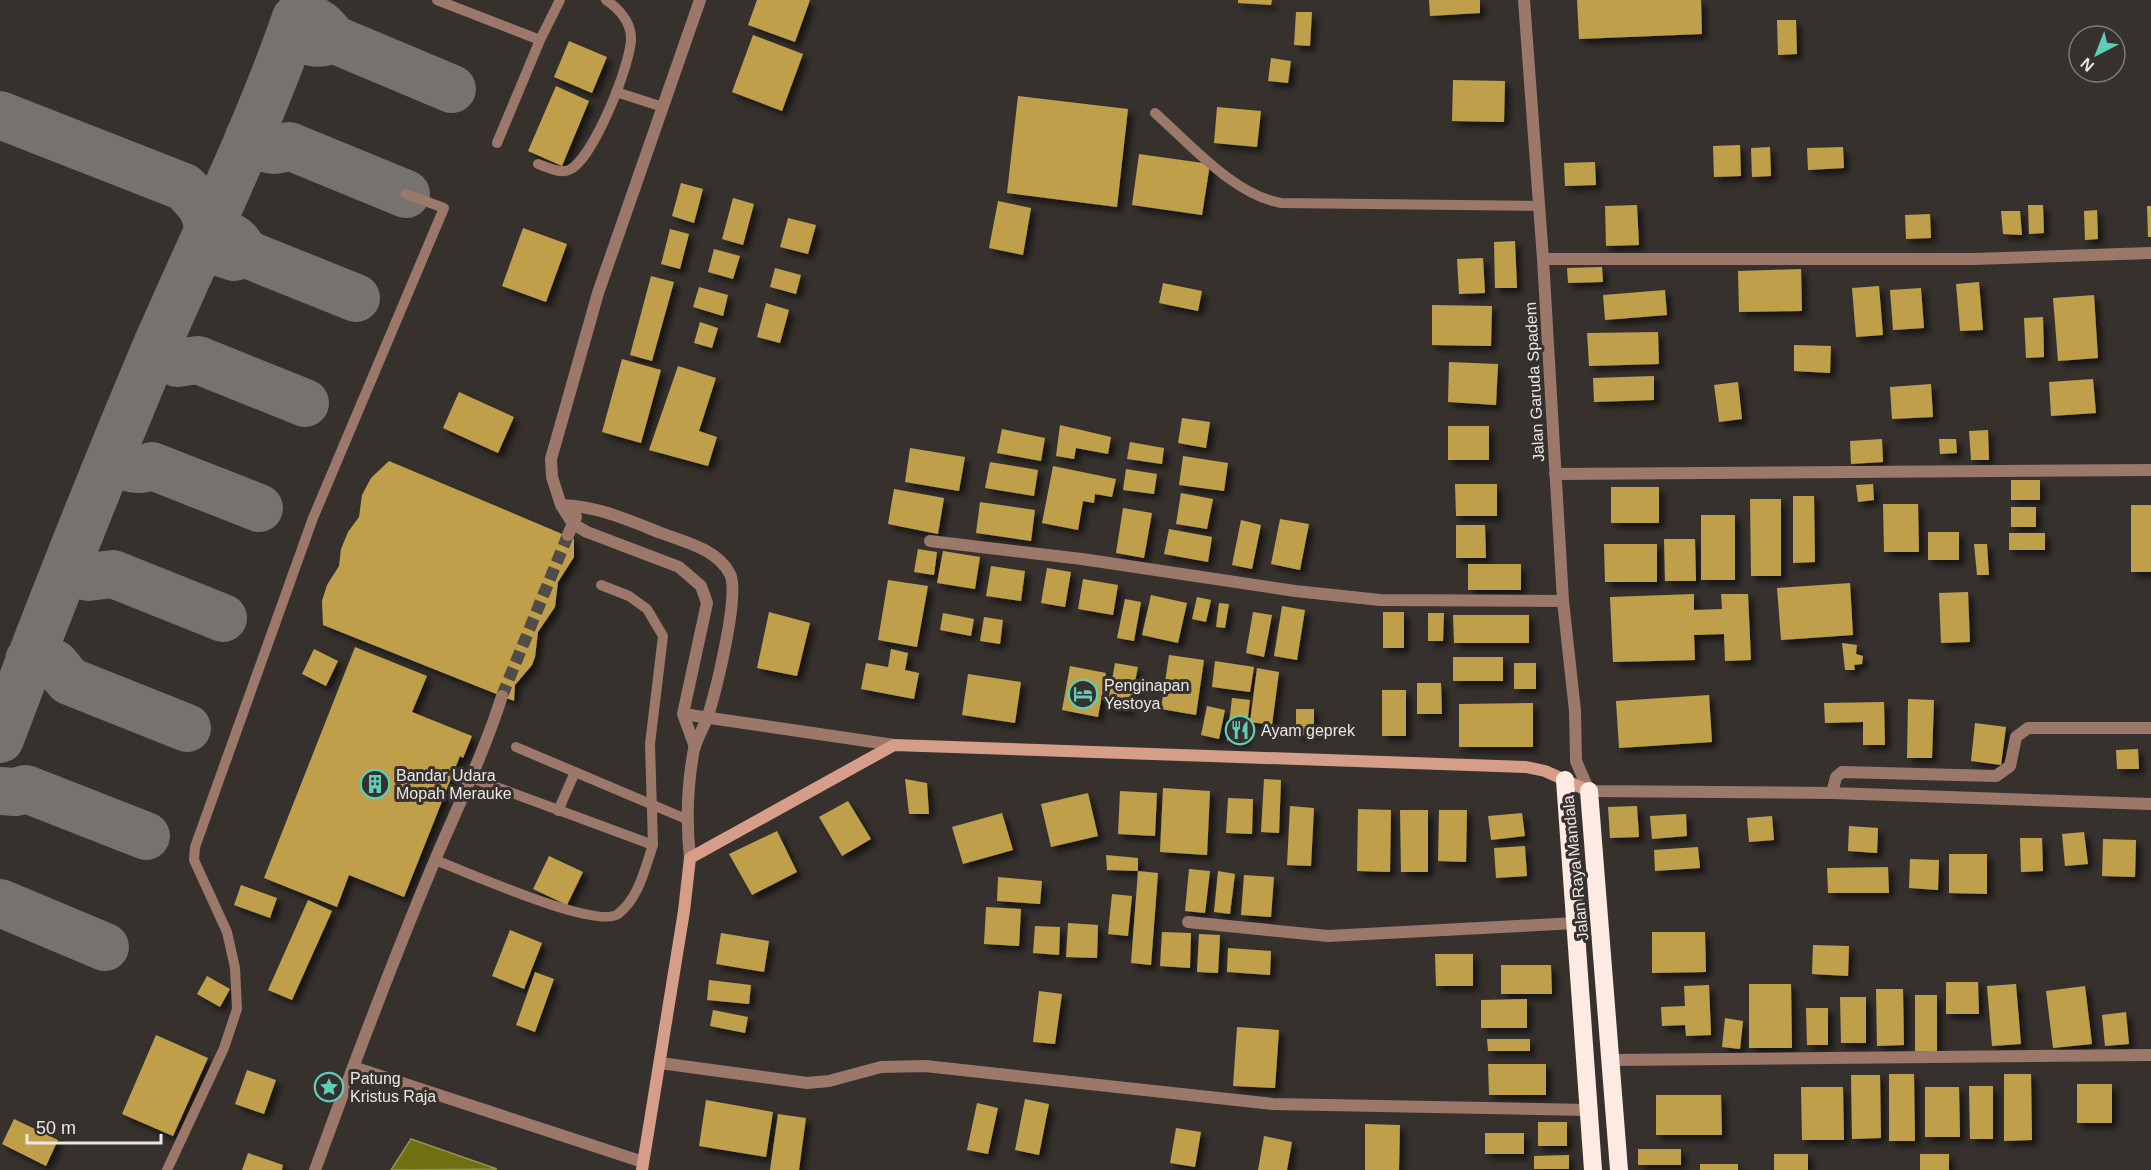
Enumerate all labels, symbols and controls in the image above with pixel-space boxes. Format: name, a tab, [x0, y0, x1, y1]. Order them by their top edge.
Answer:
north arrow	[2067, 24, 2127, 84]
text: N	[2077, 55, 2097, 75]
street label: Jalan Garuda Spadem	[1522, 302, 1547, 462]
place label: Penginapan Yestoya	[1104, 677, 1189, 712]
hotel icon: Penginapan Yestoya	[1067, 678, 1099, 710]
restaurant icon: Ayam geprek	[1224, 714, 1256, 746]
place label: Ayam geprek	[1261, 722, 1356, 739]
place label: Bandar Udara Mopah Merauke	[396, 767, 512, 802]
building icon: Bandar Udara Mopah Merauke	[359, 768, 391, 800]
street label: Jalan Raya Mandala	[1559, 794, 1592, 941]
place label: Patung Kristus Raja	[350, 1070, 436, 1105]
place icon: Patung Kristus Raja	[313, 1071, 345, 1103]
scale bar	[27, 1107, 160, 1145]
text: 50 m	[36, 1118, 76, 1138]

